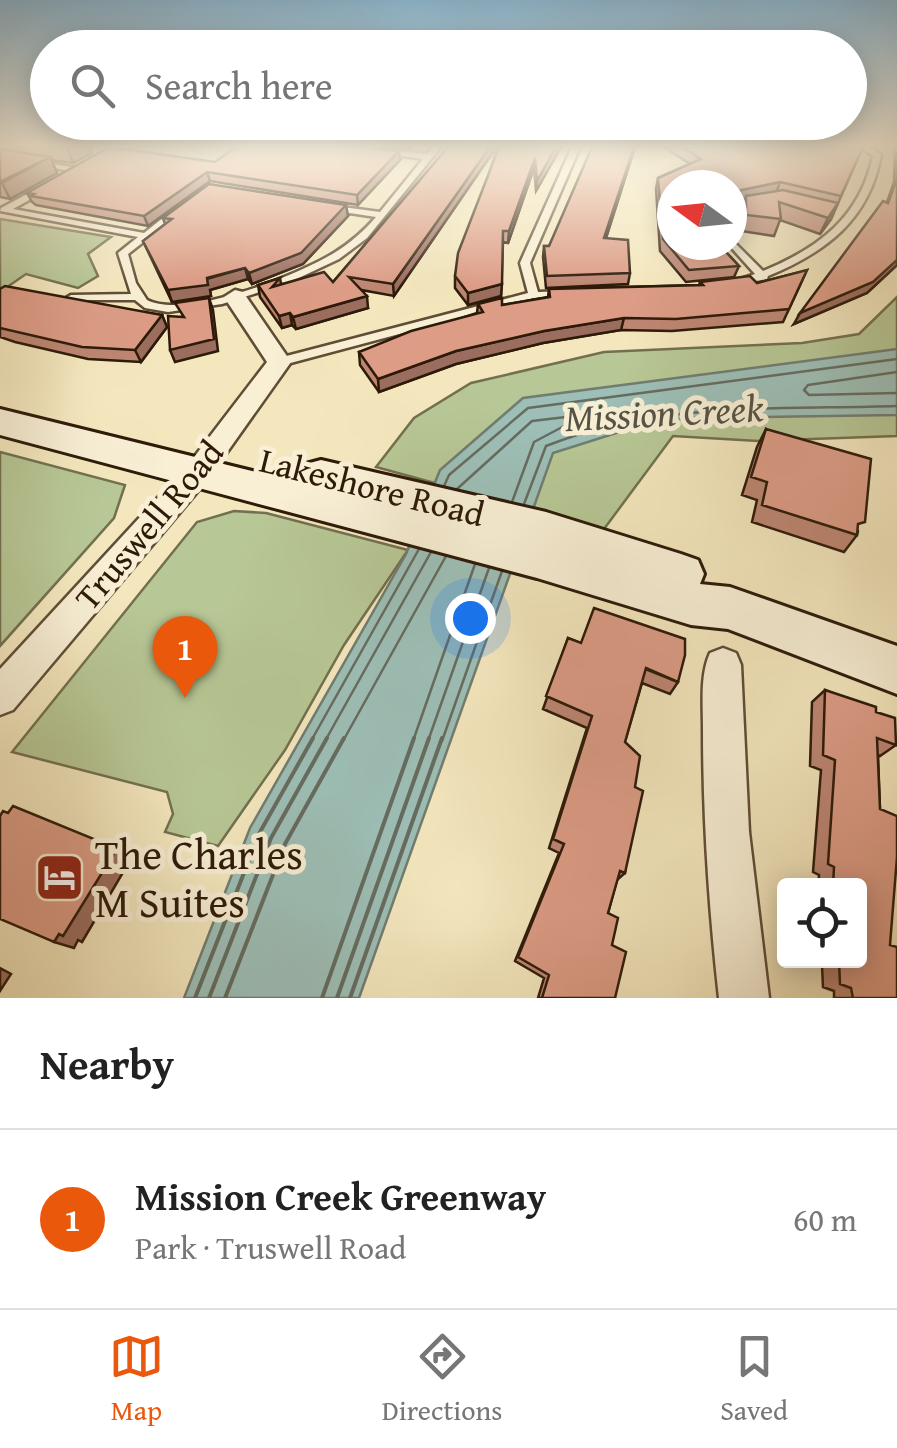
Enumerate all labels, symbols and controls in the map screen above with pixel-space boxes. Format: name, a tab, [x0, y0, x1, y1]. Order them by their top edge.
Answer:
search box	[30, 30, 867, 140]
text: Search here	[145, 57, 333, 113]
icon: search	[65, 58, 120, 113]
north arrow	[657, 170, 747, 260]
water label: Mission Creek	[563, 379, 765, 445]
street label: Truswell Road	[62, 428, 235, 621]
street label: Lakeshore Road	[254, 434, 490, 539]
your location	[445, 593, 496, 644]
pin: 1	[152, 616, 218, 698]
place label: The Charles M Suites	[95, 823, 303, 932]
hotel icon: The Charles M Suites	[34, 852, 86, 904]
map controls	[777, 878, 867, 968]
button: locate	[777, 878, 867, 968]
text: Nearby	[40, 1033, 174, 1094]
text: Mission Creek Greenway	[135, 1168, 546, 1224]
text: 1	[64, 1196, 81, 1243]
text: 60 m	[793, 1196, 857, 1243]
text: Park · Truswell Road	[135, 1224, 406, 1271]
tab: Map	[109, 1329, 164, 1430]
tab: Directions	[382, 1329, 502, 1430]
tab: Saved	[720, 1329, 788, 1430]

